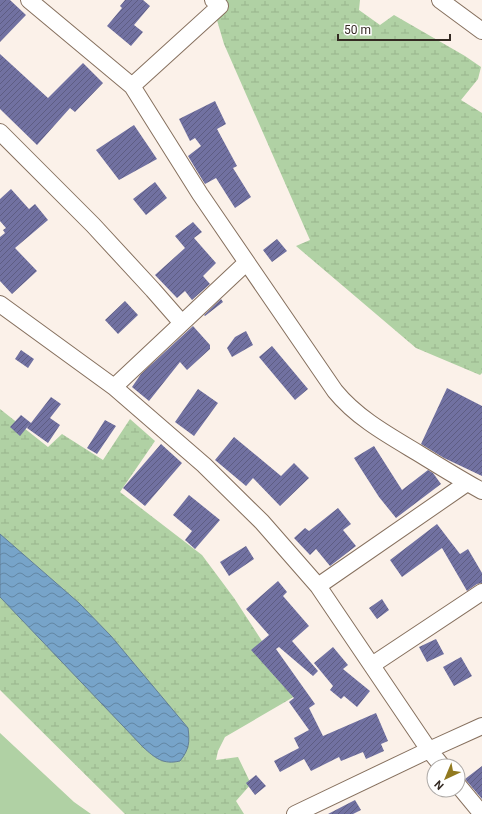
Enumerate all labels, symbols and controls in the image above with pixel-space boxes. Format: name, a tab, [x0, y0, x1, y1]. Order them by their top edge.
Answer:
scale bar	[338, 16, 450, 42]
text: 50 m	[344, 23, 371, 37]
north arrow	[426, 758, 466, 798]
text: N	[432, 777, 447, 792]

